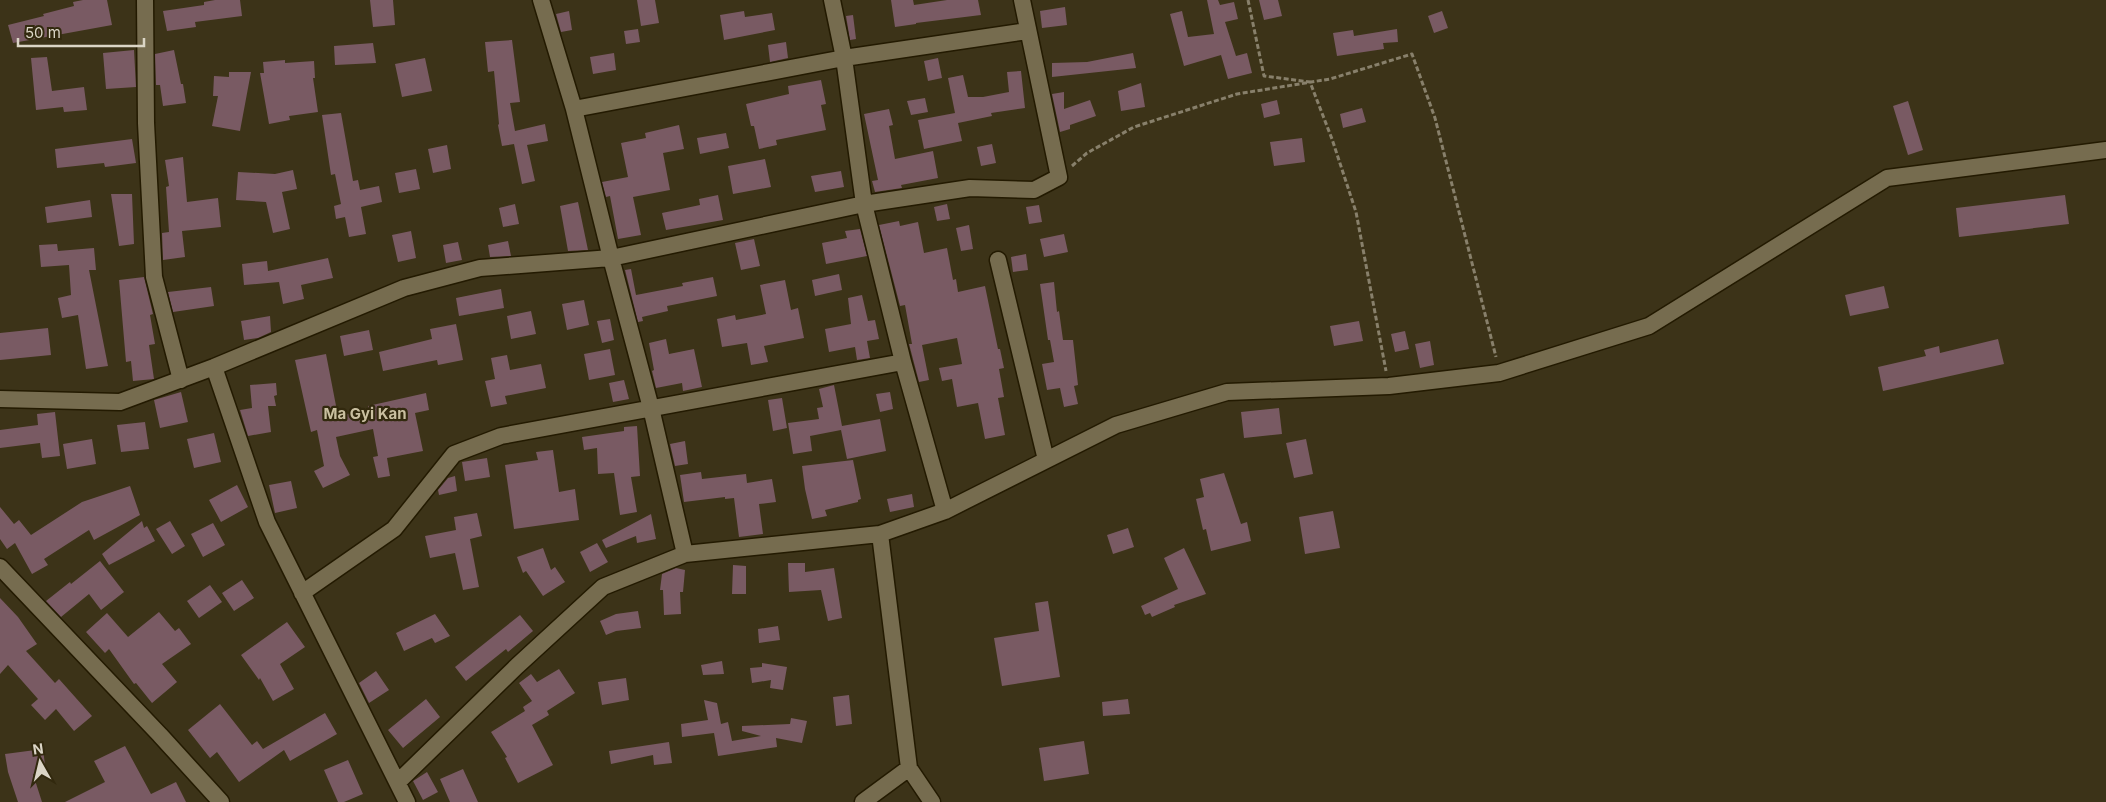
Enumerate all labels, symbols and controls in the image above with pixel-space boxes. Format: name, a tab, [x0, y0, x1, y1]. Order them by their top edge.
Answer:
scale bar	[18, 15, 144, 47]
text: 50 m	[25, 23, 61, 42]
district label: Ma Gyi Kan	[324, 404, 406, 423]
north arrow	[15, 737, 65, 787]
text: N	[32, 739, 45, 758]

